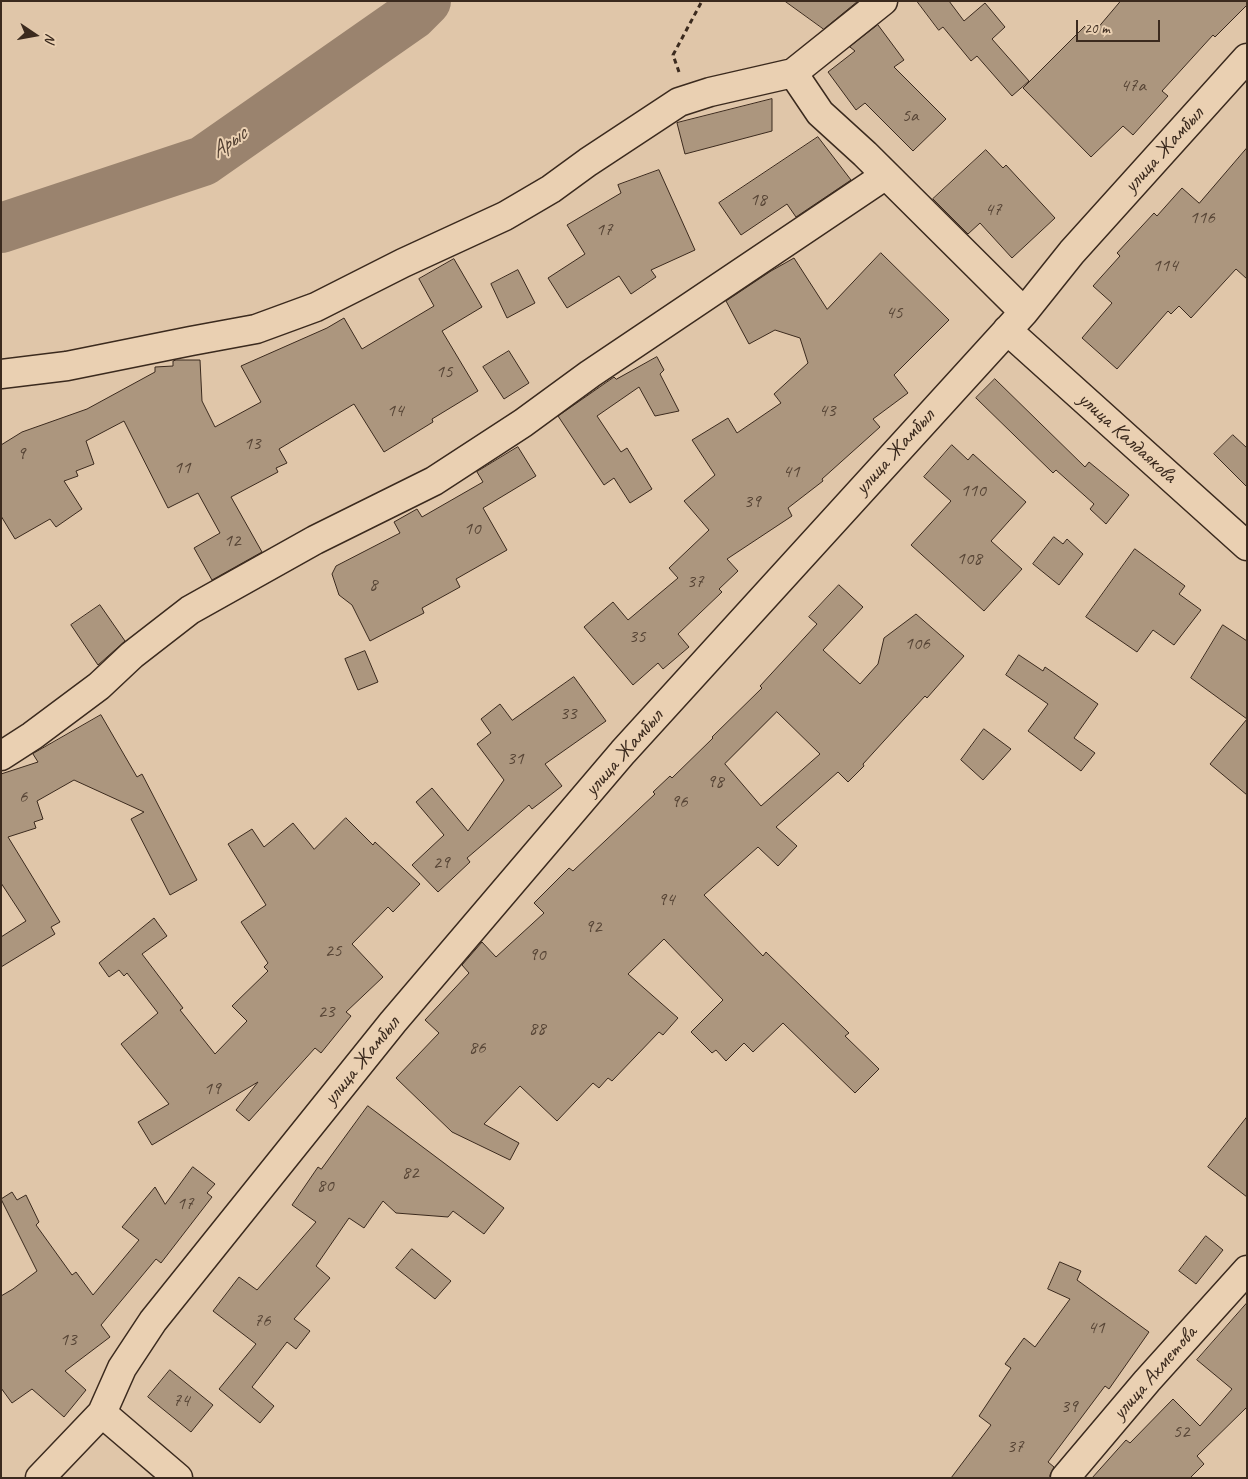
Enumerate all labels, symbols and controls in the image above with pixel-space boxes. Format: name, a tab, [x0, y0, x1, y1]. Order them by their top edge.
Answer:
north arrow	[10, 10, 60, 60]
scale bar	[1078, 10, 1162, 42]
text: 20 m	[1084, 19, 1110, 38]
text: N	[41, 32, 59, 44]
house number: 47а	[1120, 75, 1146, 97]
street label: улица Жамбыл	[1119, 102, 1209, 198]
house number: 5а	[902, 105, 918, 127]
water label: Арыс	[206, 121, 252, 165]
house number: 18	[749, 189, 767, 211]
house number: 47	[984, 199, 1002, 221]
house number: 116	[1189, 207, 1215, 229]
house number: 17	[595, 219, 613, 241]
house number: 114	[1152, 255, 1178, 277]
house number: 45	[885, 302, 903, 324]
house number: 15	[435, 361, 453, 383]
street label: улица Калдаякова	[1072, 387, 1182, 489]
house number: 14	[386, 400, 404, 422]
house number: 43	[818, 400, 836, 422]
street label: улица Жамбыл	[850, 404, 940, 500]
house number: 13	[243, 433, 261, 455]
house number: 9	[17, 443, 25, 465]
house number: 11	[173, 457, 191, 479]
house number: 41	[782, 461, 800, 483]
house number: 110	[960, 480, 986, 502]
house number: 39	[743, 491, 761, 513]
house number: 10	[463, 518, 481, 540]
house number: 12	[223, 530, 241, 552]
house number: 108	[956, 548, 982, 570]
house number: 37	[686, 571, 704, 593]
house number: 8	[369, 574, 377, 596]
house number: 35	[628, 626, 646, 648]
house number: 106	[904, 633, 930, 655]
house number: 33	[559, 703, 577, 725]
street label: улица Жамбыл	[579, 704, 669, 802]
house number: 31	[506, 748, 524, 770]
house number: 98	[706, 771, 724, 793]
house number: 6	[19, 786, 27, 808]
house number: 96	[670, 791, 688, 813]
house number: 29	[432, 852, 450, 874]
house number: 94	[657, 889, 675, 911]
house number: 92	[584, 916, 602, 938]
house number: 25	[324, 940, 342, 962]
house number: 90	[528, 944, 546, 966]
house number: 23	[317, 1001, 335, 1023]
street label: улица Жамбыл	[319, 1011, 405, 1111]
house number: 88	[528, 1018, 546, 1040]
house number: 86	[468, 1037, 486, 1059]
house number: 19	[203, 1078, 221, 1100]
house number: 82	[401, 1162, 419, 1184]
house number: 80	[316, 1175, 334, 1197]
house number: 17	[176, 1193, 194, 1215]
house number: 76	[253, 1310, 271, 1332]
house number: 41	[1087, 1317, 1105, 1339]
street label: улица Ахметова	[1107, 1321, 1203, 1425]
house number: 13	[59, 1329, 77, 1351]
house number: 74	[172, 1390, 190, 1412]
house number: 39	[1060, 1396, 1078, 1418]
house number: 52	[1172, 1421, 1190, 1443]
house number: 37	[1006, 1436, 1024, 1458]

